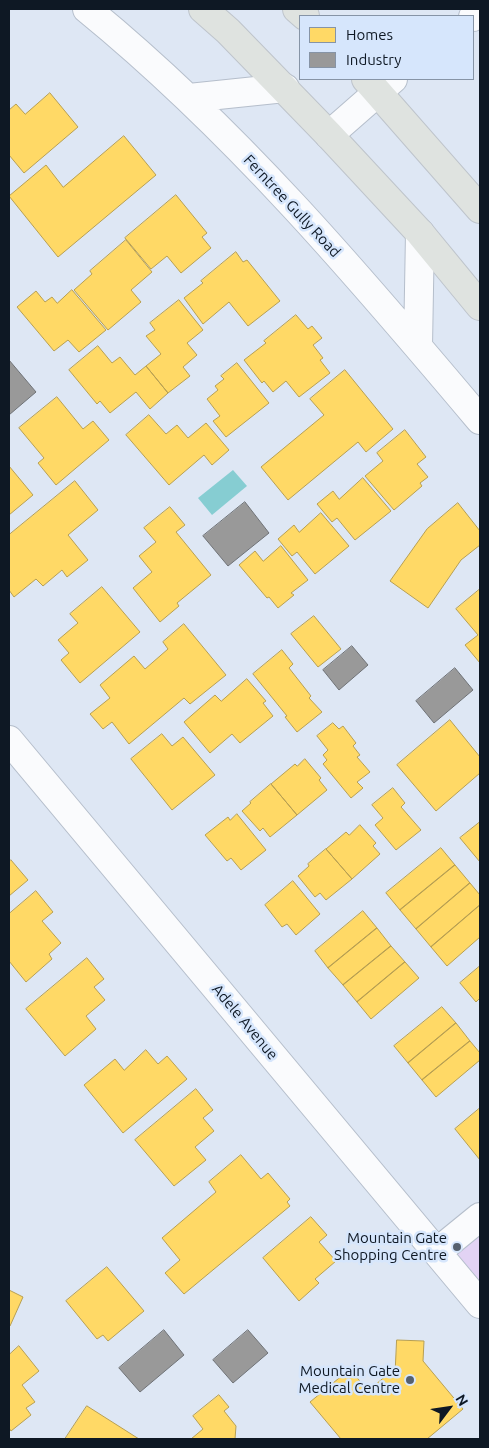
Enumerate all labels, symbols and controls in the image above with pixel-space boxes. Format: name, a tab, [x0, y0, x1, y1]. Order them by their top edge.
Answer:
legend	[299, 15, 474, 80]
text: Homes	[346, 26, 393, 43]
text: Industry	[346, 51, 401, 68]
street label: Ferntree Gully Road	[240, 151, 344, 261]
street label: Adele Avenue	[208, 981, 282, 1063]
place label: Mountain Gate Shopping Centre	[334, 1229, 447, 1264]
marker: Mountain Gate Shopping Centre	[451, 1241, 463, 1253]
place label: Mountain Gate Medical Centre	[298, 1362, 400, 1397]
marker: Mountain Gate Medical Centre	[404, 1374, 416, 1386]
north arrow	[424, 1383, 474, 1433]
text: N	[452, 1392, 471, 1409]

